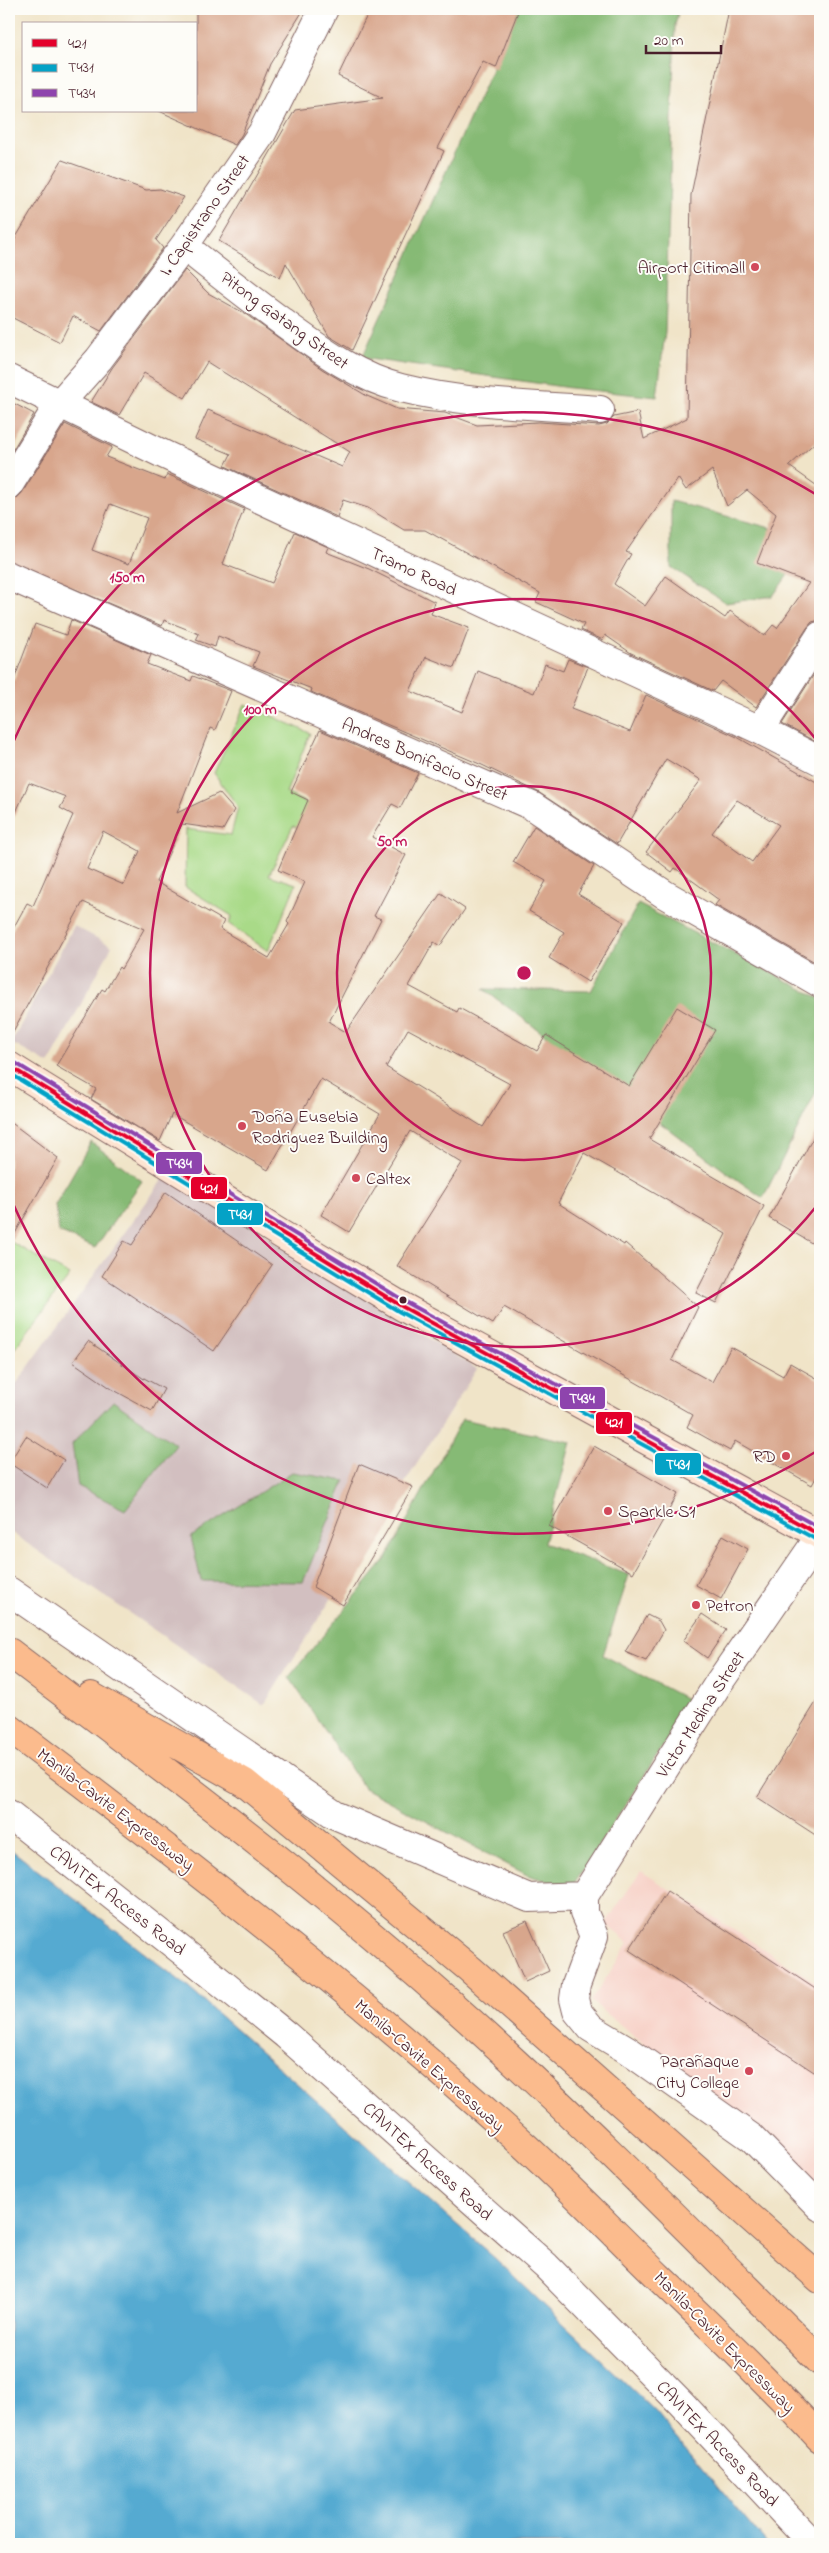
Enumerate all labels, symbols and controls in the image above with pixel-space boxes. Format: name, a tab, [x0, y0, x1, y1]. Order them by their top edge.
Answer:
legend	[22, 22, 198, 112]
scale bar	[646, 22, 722, 54]
text: 20 m	[654, 30, 684, 52]
text: 421	[68, 33, 87, 55]
text: T431	[68, 57, 94, 79]
text: T434	[68, 83, 95, 105]
street label: I. Capistrano Street	[154, 150, 257, 282]
place label: Airport Citimall	[638, 256, 745, 282]
marker: Airport Citimall	[749, 261, 761, 273]
street label: Pitong Gatang Street	[214, 266, 353, 378]
street label: Tramo Road	[366, 541, 461, 604]
text: 150 m	[109, 567, 145, 589]
text: 100 m	[243, 699, 277, 721]
street label: Andres Bonifacio Street	[337, 712, 511, 809]
text: 50 m	[377, 831, 408, 853]
centre of rings	[515, 964, 533, 982]
place label: Doña Eusebia Rodriguez Building	[251, 1105, 388, 1153]
marker: Doña Eusebia Rodriguez Building	[236, 1120, 248, 1132]
line badge: T434	[155, 1151, 203, 1175]
text: T434	[166, 1154, 192, 1175]
place label: Caltex	[366, 1167, 411, 1193]
marker: Caltex	[350, 1172, 362, 1184]
line badge: 421	[190, 1176, 228, 1200]
text: 421	[199, 1179, 218, 1200]
line badge: T431	[216, 1202, 264, 1226]
text: T431	[228, 1205, 253, 1226]
unlabelled marker	[398, 1295, 408, 1305]
line badge: T434	[559, 1386, 606, 1410]
text: T434	[569, 1389, 595, 1410]
line badge: 421	[595, 1411, 633, 1435]
text: 421	[604, 1413, 623, 1434]
place label: RD	[753, 1445, 776, 1471]
marker: RD	[780, 1450, 792, 1462]
line badge: T431	[654, 1452, 702, 1476]
text: T431	[666, 1455, 691, 1476]
place label: Sparkle S1	[618, 1500, 696, 1526]
marker: Sparkle S1	[602, 1505, 614, 1517]
place label: Petron	[706, 1594, 753, 1620]
marker: Petron	[690, 1599, 702, 1611]
street label: Victor Medina Street	[650, 1646, 753, 1785]
street label: Manila–Cavite Expressway	[31, 1743, 199, 1879]
street label: CAVITEX Access Road	[43, 1840, 191, 1963]
street label: Manila–Cavite Expressway	[348, 1994, 509, 2139]
place label: Parañaque City College	[656, 2050, 740, 2098]
marker: Parañaque City College	[743, 2065, 755, 2077]
street label: CAVITEX Access Road	[356, 2097, 497, 2228]
street label: Manila–Cavite Expressway	[647, 2267, 800, 2420]
street label: CAVITEX Access Road	[649, 2375, 784, 2513]

